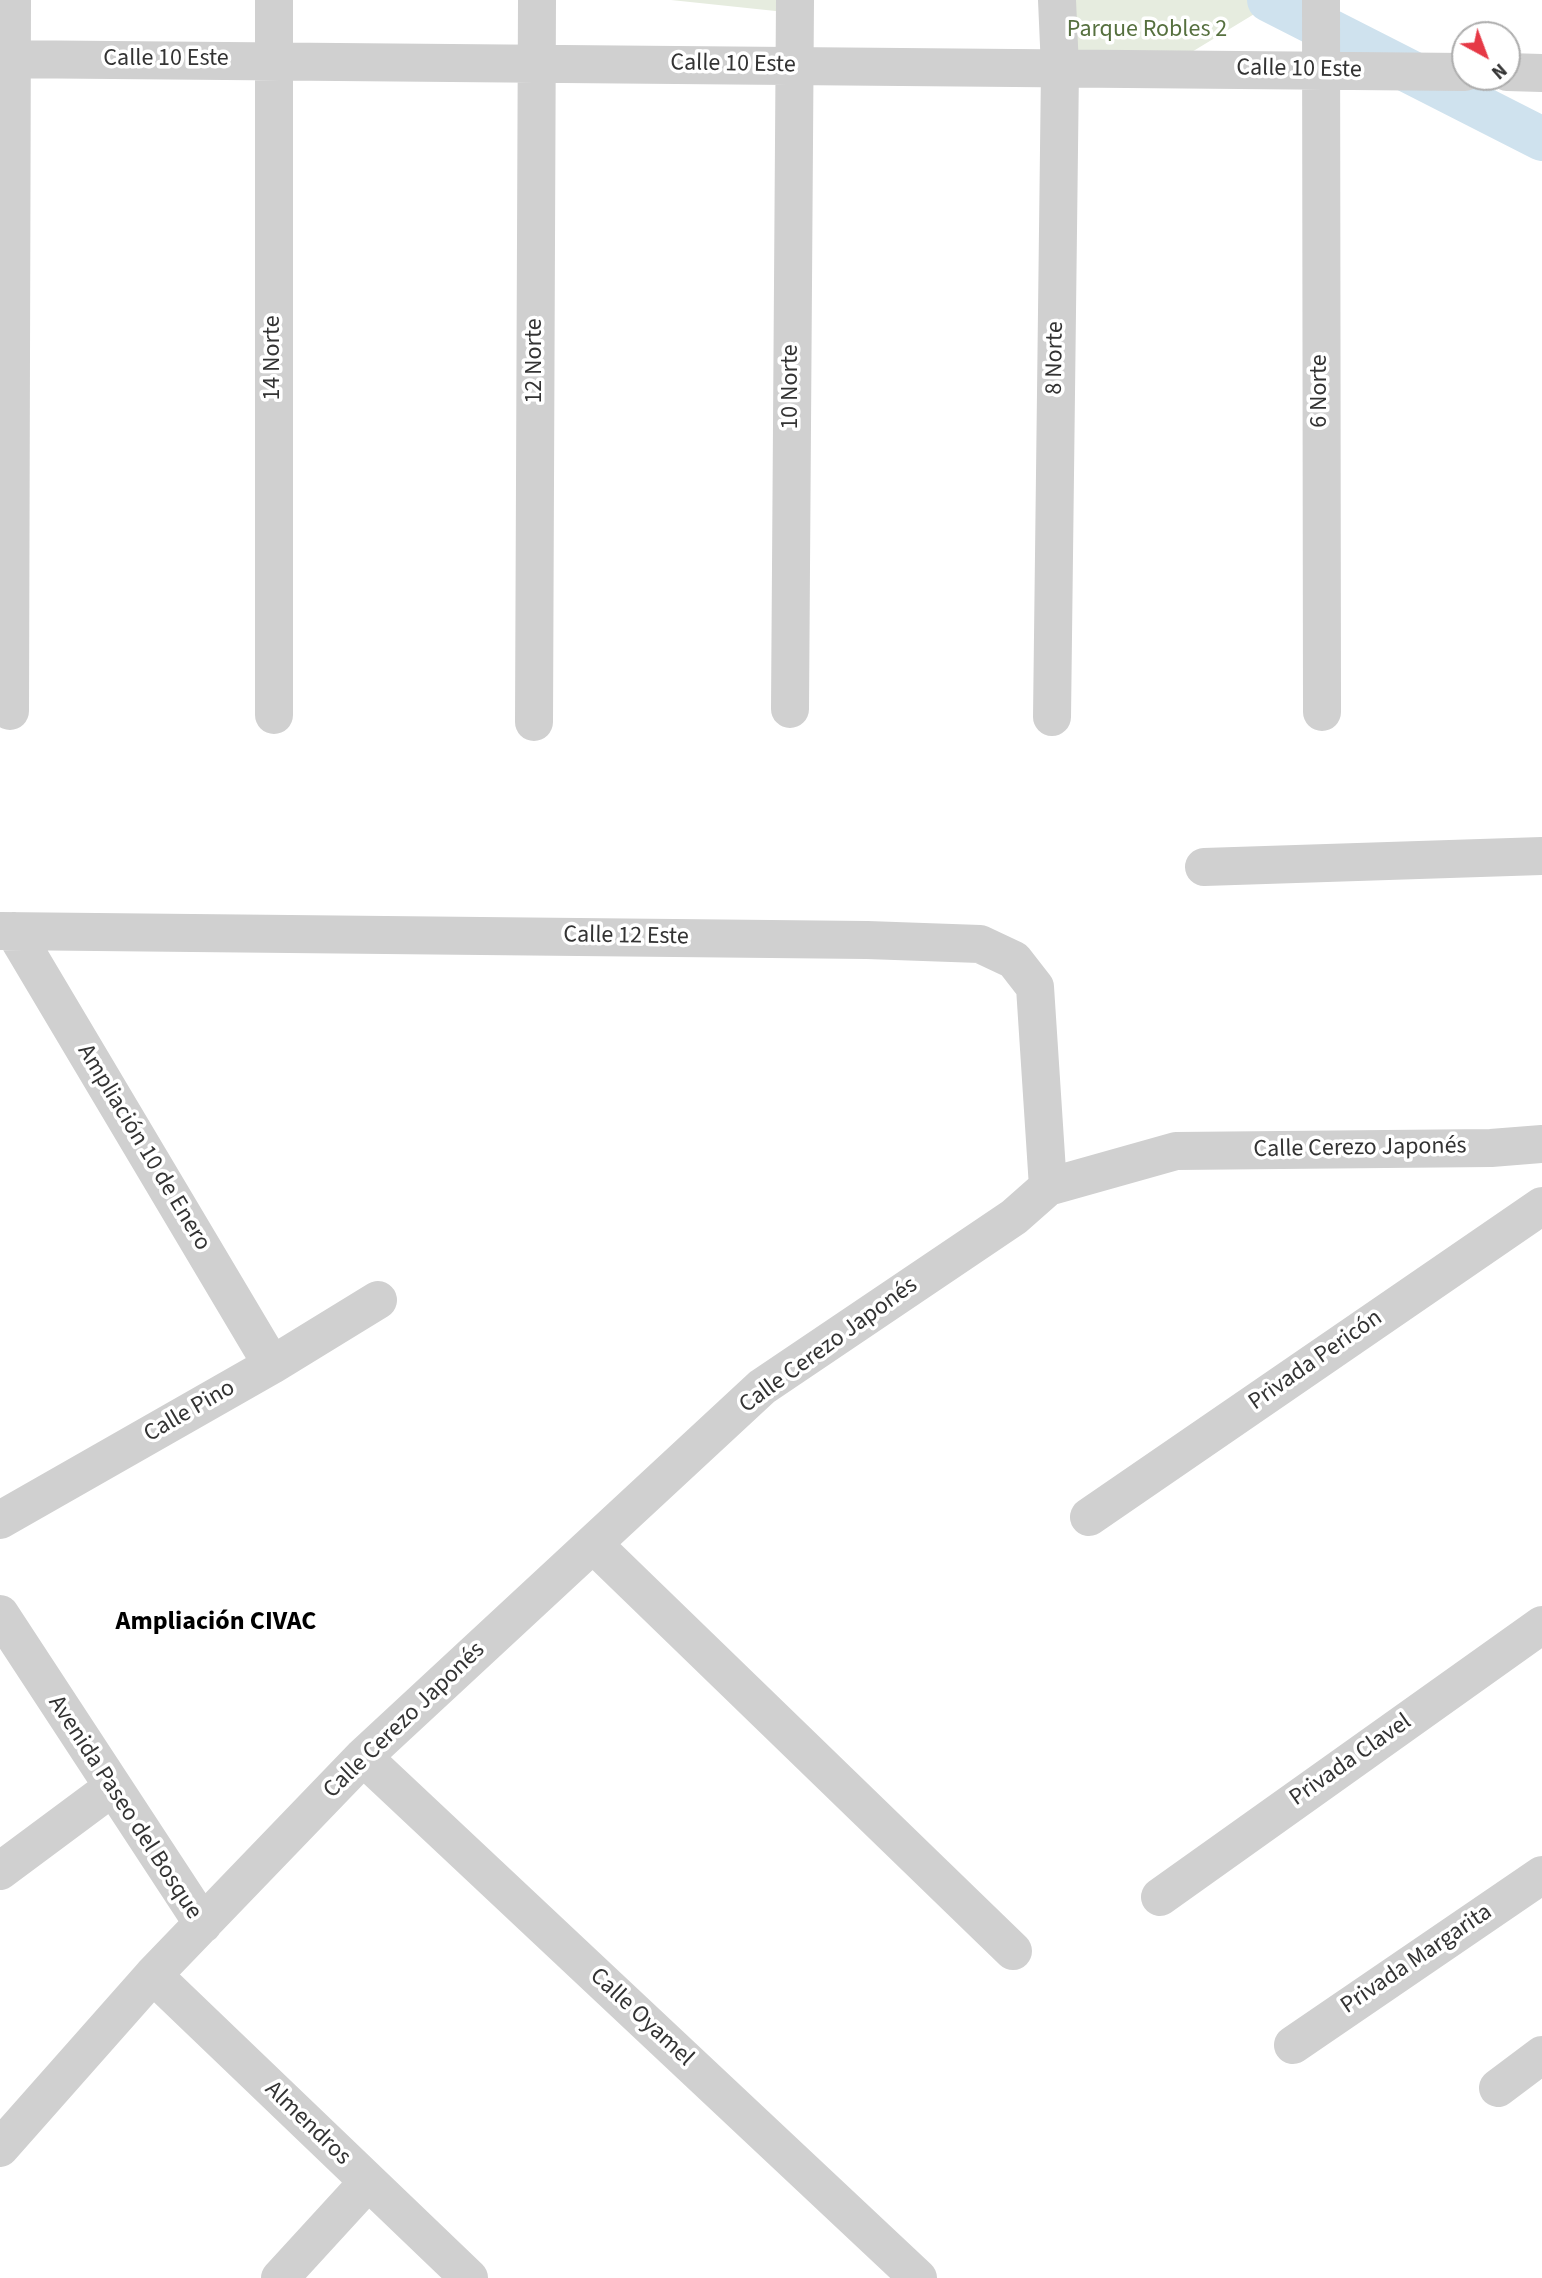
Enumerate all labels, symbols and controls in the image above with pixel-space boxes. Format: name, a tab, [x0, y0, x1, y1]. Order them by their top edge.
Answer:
park label: Parque Robles 2	[1067, 17, 1227, 45]
north arrow	[1451, 21, 1521, 91]
street label: Calle 10 Este	[103, 46, 229, 74]
street label: Calle 10 Este	[670, 50, 796, 80]
street label: Calle 10 Este	[1236, 55, 1362, 85]
text: N	[1485, 56, 1512, 85]
street label: 14 Norte	[260, 315, 288, 401]
street label: 12 Norte	[522, 318, 550, 404]
street label: 8 Norte	[1041, 321, 1071, 395]
street label: 10 Norte	[778, 344, 806, 430]
street label: 6 Norte	[1307, 354, 1335, 428]
street label: Calle 12 Este	[563, 922, 689, 952]
street label: Ampliación 10 de Enero	[70, 1040, 216, 1256]
street label: Calle Cerezo Japonés	[1253, 1133, 1467, 1165]
street label: Calle Cerezo Japonés	[734, 1272, 924, 1420]
street label: Privada Pericón	[1244, 1304, 1388, 1418]
street label: Calle Pino	[139, 1374, 241, 1450]
district label: Ampliación CIVAC	[116, 1607, 316, 1639]
street label: Calle Cerezo Japonés	[318, 1637, 492, 1805]
street label: Avenida Paseo del Bosque	[41, 1691, 207, 1925]
street label: Privada Clavel	[1285, 1709, 1417, 1813]
street label: Privada Margarita	[1336, 1899, 1498, 2021]
street label: Calle Oyamel	[583, 1963, 699, 2073]
street label: Almendros	[258, 2076, 356, 2172]

